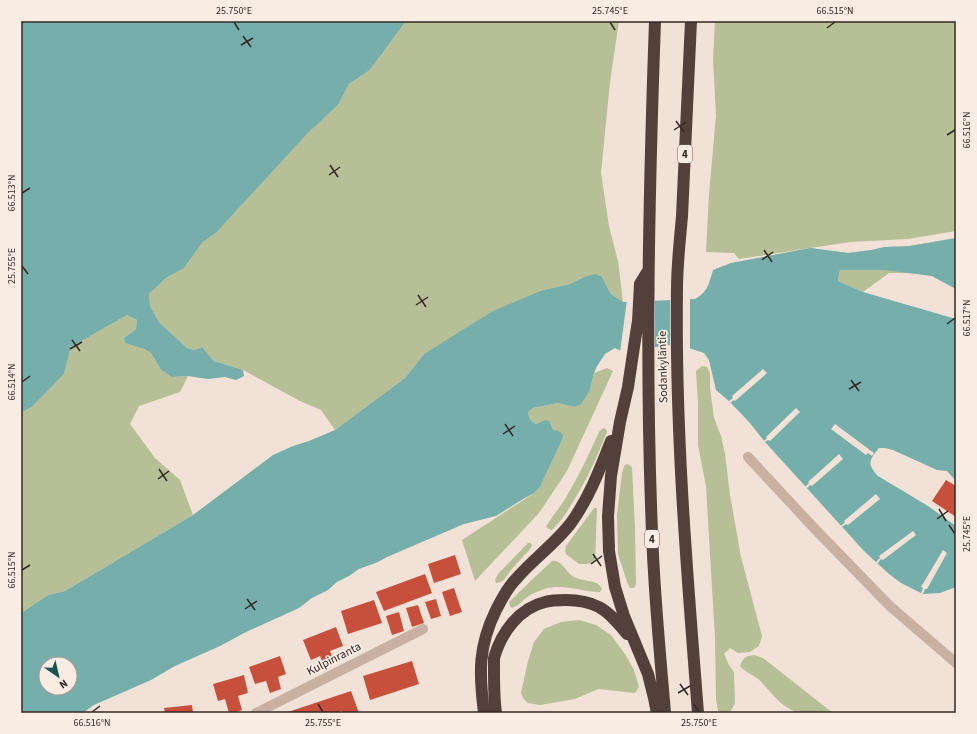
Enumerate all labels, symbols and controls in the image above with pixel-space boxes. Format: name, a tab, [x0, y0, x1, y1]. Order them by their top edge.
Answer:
text: 25.750°E	[216, 4, 252, 18]
text: 25.745°E	[592, 4, 628, 18]
text: 66.515°N	[816, 4, 854, 18]
text: 66.516°N	[960, 111, 974, 149]
road number: 4	[678, 145, 692, 163]
text: 66.513°N	[5, 174, 19, 212]
text: 25.755°E	[5, 248, 19, 284]
text: 66.517°N	[960, 299, 974, 337]
street label: Sodankyläntie	[654, 331, 672, 403]
text: 66.514°N	[5, 363, 19, 401]
text: 25.745°E	[960, 516, 974, 552]
road number: 4	[645, 530, 659, 548]
text: 66.515°N	[5, 551, 19, 589]
street label: Kulpinranta	[304, 638, 364, 680]
north arrow	[38, 656, 78, 696]
text: N	[56, 676, 71, 692]
text: 66.516°N	[73, 716, 111, 730]
text: 25.755°E	[305, 716, 341, 730]
text: 25.750°E	[681, 716, 717, 730]

